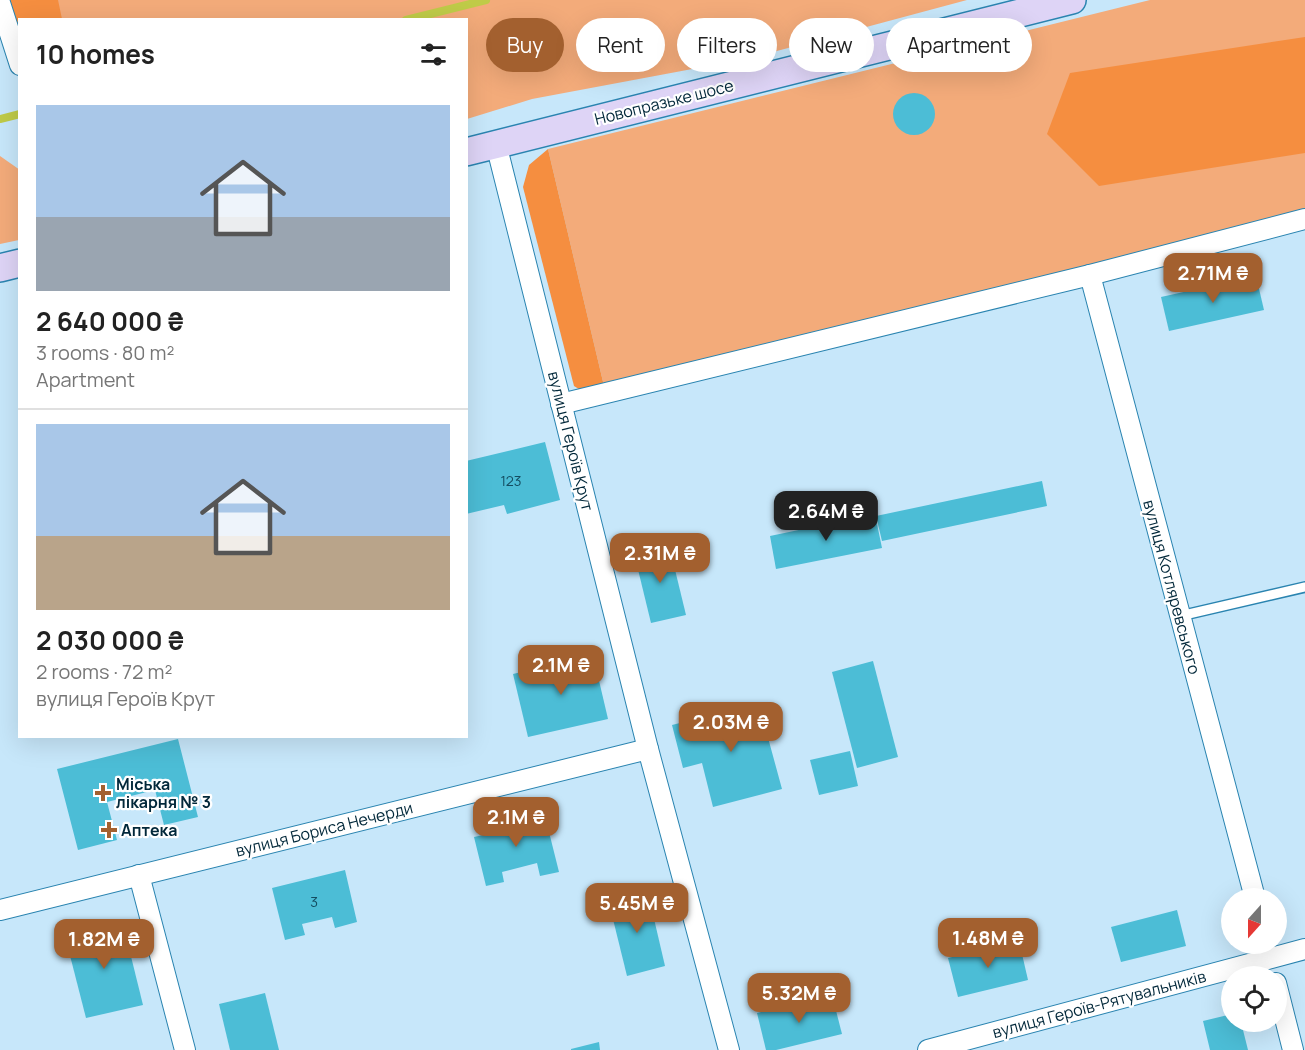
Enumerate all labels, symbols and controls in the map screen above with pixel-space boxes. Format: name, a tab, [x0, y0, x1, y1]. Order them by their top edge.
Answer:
chip: Buy	[486, 18, 564, 72]
chip: Rent	[576, 18, 665, 72]
chip: Filters	[677, 18, 777, 72]
chip: New	[789, 18, 874, 72]
chip: Apartment	[886, 18, 1032, 72]
text: 10 homes	[36, 36, 155, 72]
icon: filters	[417, 38, 450, 71]
street label: Новопразьке шосе	[592, 74, 736, 130]
icon: home	[189, 144, 297, 252]
pin: 2.71M ₴	[1158, 253, 1268, 304]
text: 2.71M ₴	[1177, 259, 1249, 286]
text: 2 640 000 ₴	[36, 303, 184, 339]
text: 3 rooms · 80 m²	[36, 339, 175, 366]
text: Apartment	[36, 366, 135, 393]
street label: вулиця Героїв Крут	[543, 369, 599, 513]
icon: home	[189, 463, 297, 571]
house number: 123	[500, 471, 522, 490]
pin: 2.64M ₴	[771, 491, 881, 542]
text: 2.64M ₴	[788, 497, 864, 524]
street label: вулиця Котляревського	[1138, 497, 1206, 677]
pin: 2.31M ₴	[605, 533, 715, 584]
text: 2.31M ₴	[624, 539, 696, 566]
text: 2 030 000 ₴	[36, 622, 184, 658]
pin: 2.1M ₴	[512, 645, 610, 696]
text: 2.1M ₴	[532, 651, 590, 678]
text: 2 rooms · 72 m²	[36, 658, 172, 685]
text: вулиця Героїв Крут	[36, 685, 215, 712]
pin: 2.03M ₴	[676, 702, 786, 753]
text: 2.03M ₴	[693, 708, 769, 735]
place label: Міська лікарня № 3	[116, 773, 211, 813]
marker: Міська лікарня № 3	[94, 784, 112, 802]
street label: вулиця Бориса Нечерди	[233, 796, 415, 862]
pin: 2.1M ₴	[467, 797, 565, 848]
text: 2.1M ₴	[487, 803, 545, 830]
place label: Аптека	[121, 819, 177, 841]
marker: Аптека	[102, 823, 116, 837]
pin: 5.45M ₴	[582, 883, 692, 934]
north arrow	[1221, 888, 1287, 954]
map controls	[1221, 888, 1287, 1032]
text: 5.45M ₴	[599, 889, 675, 916]
house number: 3	[310, 892, 318, 911]
pin: 1.48M ₴	[933, 918, 1043, 969]
pin: 1.82M ₴	[49, 919, 159, 970]
text: 1.48M ₴	[952, 924, 1024, 951]
text: 1.82M ₴	[68, 925, 140, 952]
street label: вулиця Героїв-Рятувальників	[990, 965, 1209, 1043]
button: locate	[1221, 966, 1287, 1032]
pin: 5.32M ₴	[744, 973, 854, 1024]
text: 5.32M ₴	[762, 979, 836, 1006]

